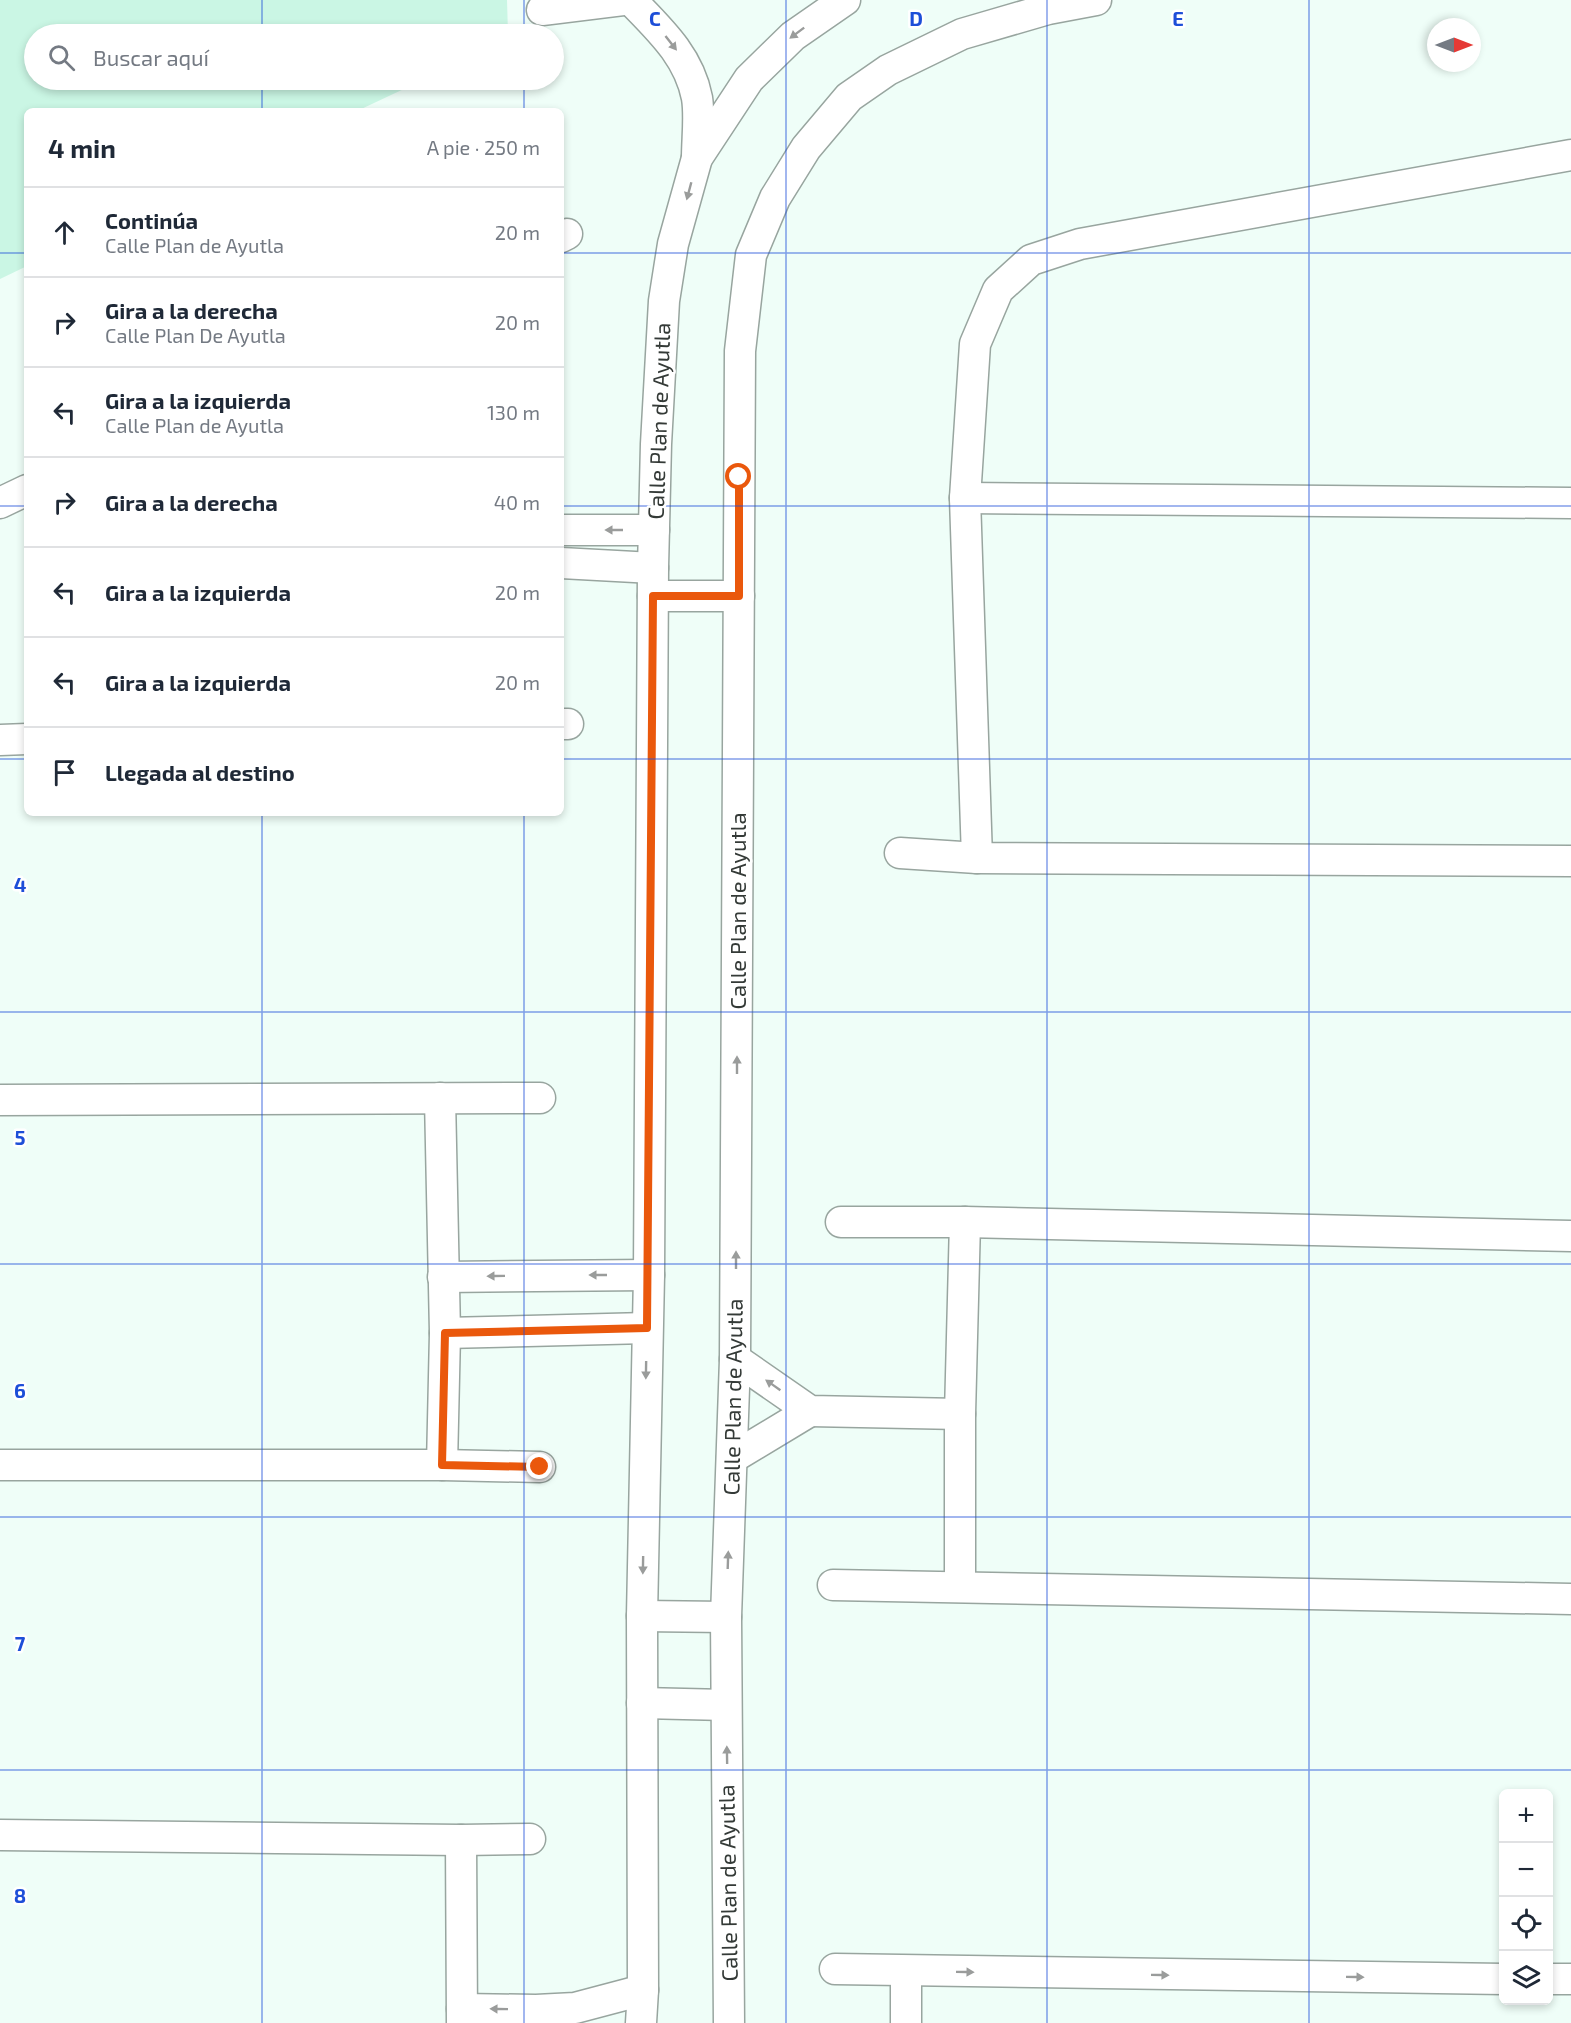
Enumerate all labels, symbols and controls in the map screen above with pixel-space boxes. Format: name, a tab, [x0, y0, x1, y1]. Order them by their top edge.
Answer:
text: C	[649, 6, 661, 30]
text: D	[909, 6, 923, 30]
text: E	[1172, 6, 1184, 30]
north arrow	[1427, 18, 1481, 72]
search box	[24, 24, 564, 90]
one-way arrow	[790, 27, 805, 39]
one-way arrow	[664, 35, 676, 50]
icon: search	[45, 41, 78, 74]
text: Buscar aquí	[93, 44, 209, 70]
text: 4 min	[48, 132, 116, 163]
text: A pie · 250 m	[427, 135, 540, 159]
one-way arrow	[683, 182, 693, 200]
text: Continúa	[105, 207, 198, 233]
icon: ahead	[48, 216, 81, 249]
text: 20 m	[495, 220, 540, 244]
text: Calle Plan de Ayutla	[105, 233, 284, 257]
text: Gira a la derecha	[105, 297, 278, 323]
icon: right	[48, 306, 81, 339]
text: 20 m	[495, 310, 540, 334]
street label: Calle Plan de Ayutla	[642, 322, 674, 520]
text: Calle Plan De Ayutla	[105, 323, 286, 347]
text: Gira a la izquierda	[105, 387, 291, 413]
icon: left	[48, 396, 81, 429]
text: 130 m	[487, 400, 540, 424]
text: Calle Plan de Ayutla	[105, 413, 284, 437]
route start	[725, 463, 751, 489]
icon: right	[48, 486, 81, 519]
text: Gira a la derecha	[105, 489, 278, 515]
text: 40 m	[494, 490, 540, 514]
one-way arrow	[605, 525, 624, 535]
icon: left	[48, 576, 81, 609]
text: Gira a la izquierda	[105, 579, 291, 605]
text: 20 m	[495, 580, 540, 604]
icon: left	[48, 666, 81, 699]
text: Gira a la izquierda	[105, 669, 291, 695]
text: 20 m	[495, 670, 540, 694]
icon: arrive	[48, 756, 81, 789]
text: Llegada al destino	[105, 759, 295, 785]
street label: Calle Plan de Ayutla	[724, 813, 750, 1009]
text: 4	[14, 872, 27, 896]
one-way arrow	[732, 1055, 742, 1074]
text: 5	[14, 1125, 26, 1149]
one-way arrow	[731, 1250, 741, 1269]
one-way arrow	[589, 1270, 608, 1280]
one-way arrow	[486, 1271, 505, 1281]
street label: Calle Plan de Ayutla	[717, 1298, 747, 1496]
one-way arrow	[641, 1360, 651, 1379]
text: 6	[14, 1378, 26, 1402]
one-way arrow	[765, 1379, 781, 1391]
route end	[526, 1453, 552, 1479]
one-way arrow	[723, 1550, 732, 1569]
one-way arrow	[638, 1555, 648, 1574]
text: 7	[15, 1631, 26, 1655]
one-way arrow	[722, 1745, 732, 1764]
street label: Calle Plan de Ayutla	[712, 1784, 742, 1982]
map controls	[1499, 1789, 1553, 2005]
button: +	[1499, 1789, 1553, 1843]
button: −	[1499, 1843, 1553, 1897]
text: 8	[14, 1883, 26, 1907]
button: locate	[1499, 1897, 1553, 1951]
button: layers	[1499, 1951, 1553, 2005]
one-way arrow	[955, 1968, 974, 1977]
one-way arrow	[1150, 1970, 1169, 1979]
one-way arrow	[1345, 1972, 1364, 1982]
one-way arrow	[489, 2005, 508, 2014]

